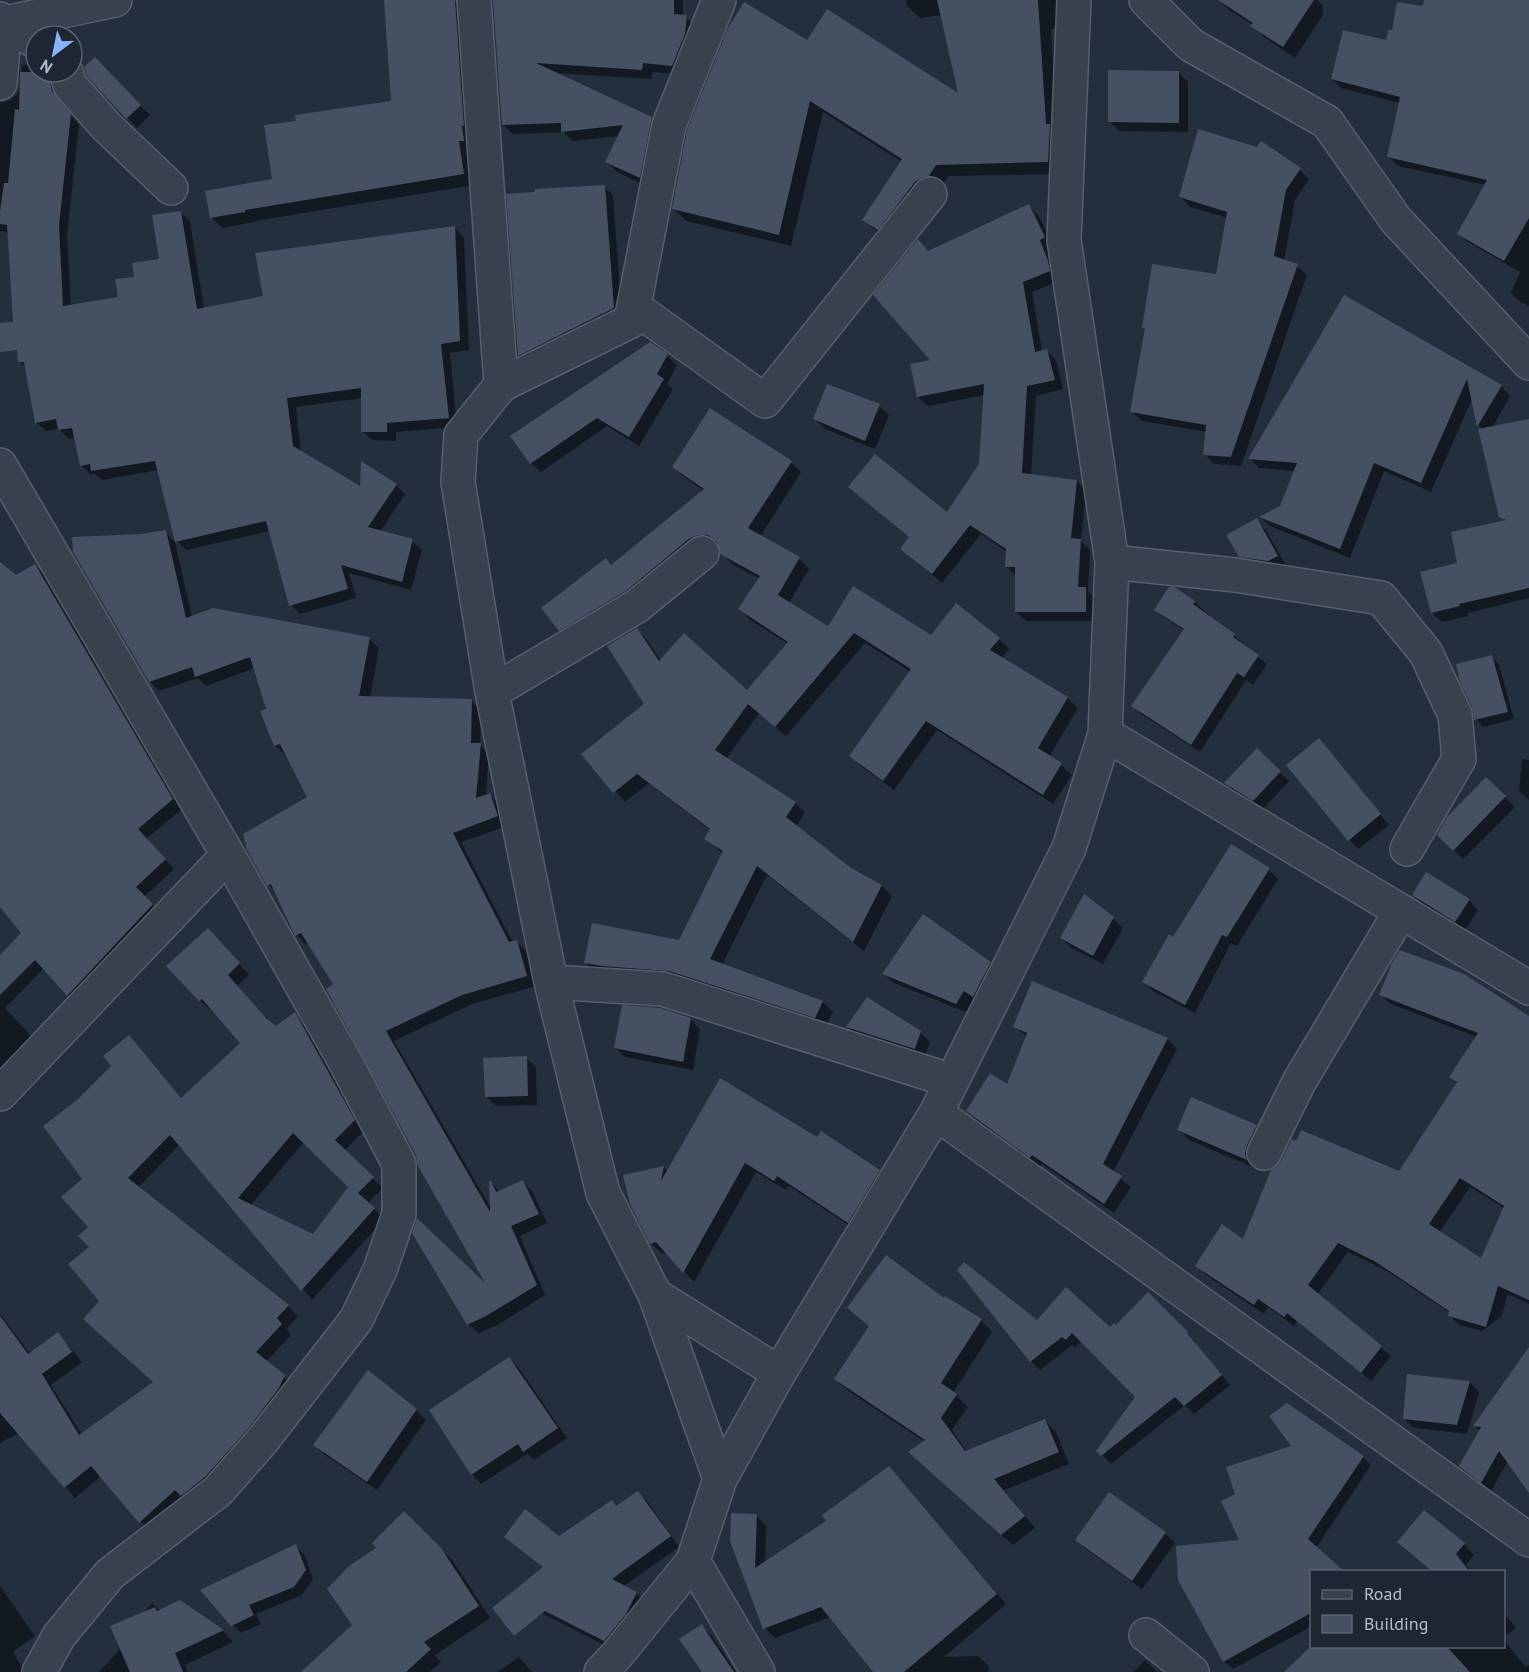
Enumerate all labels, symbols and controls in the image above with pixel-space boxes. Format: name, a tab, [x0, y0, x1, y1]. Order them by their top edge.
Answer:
north arrow	[24, 24, 84, 84]
text: N	[36, 55, 56, 78]
legend	[1310, 1570, 1505, 1648]
text: Road	[1364, 1582, 1402, 1605]
text: Building	[1364, 1612, 1428, 1635]

